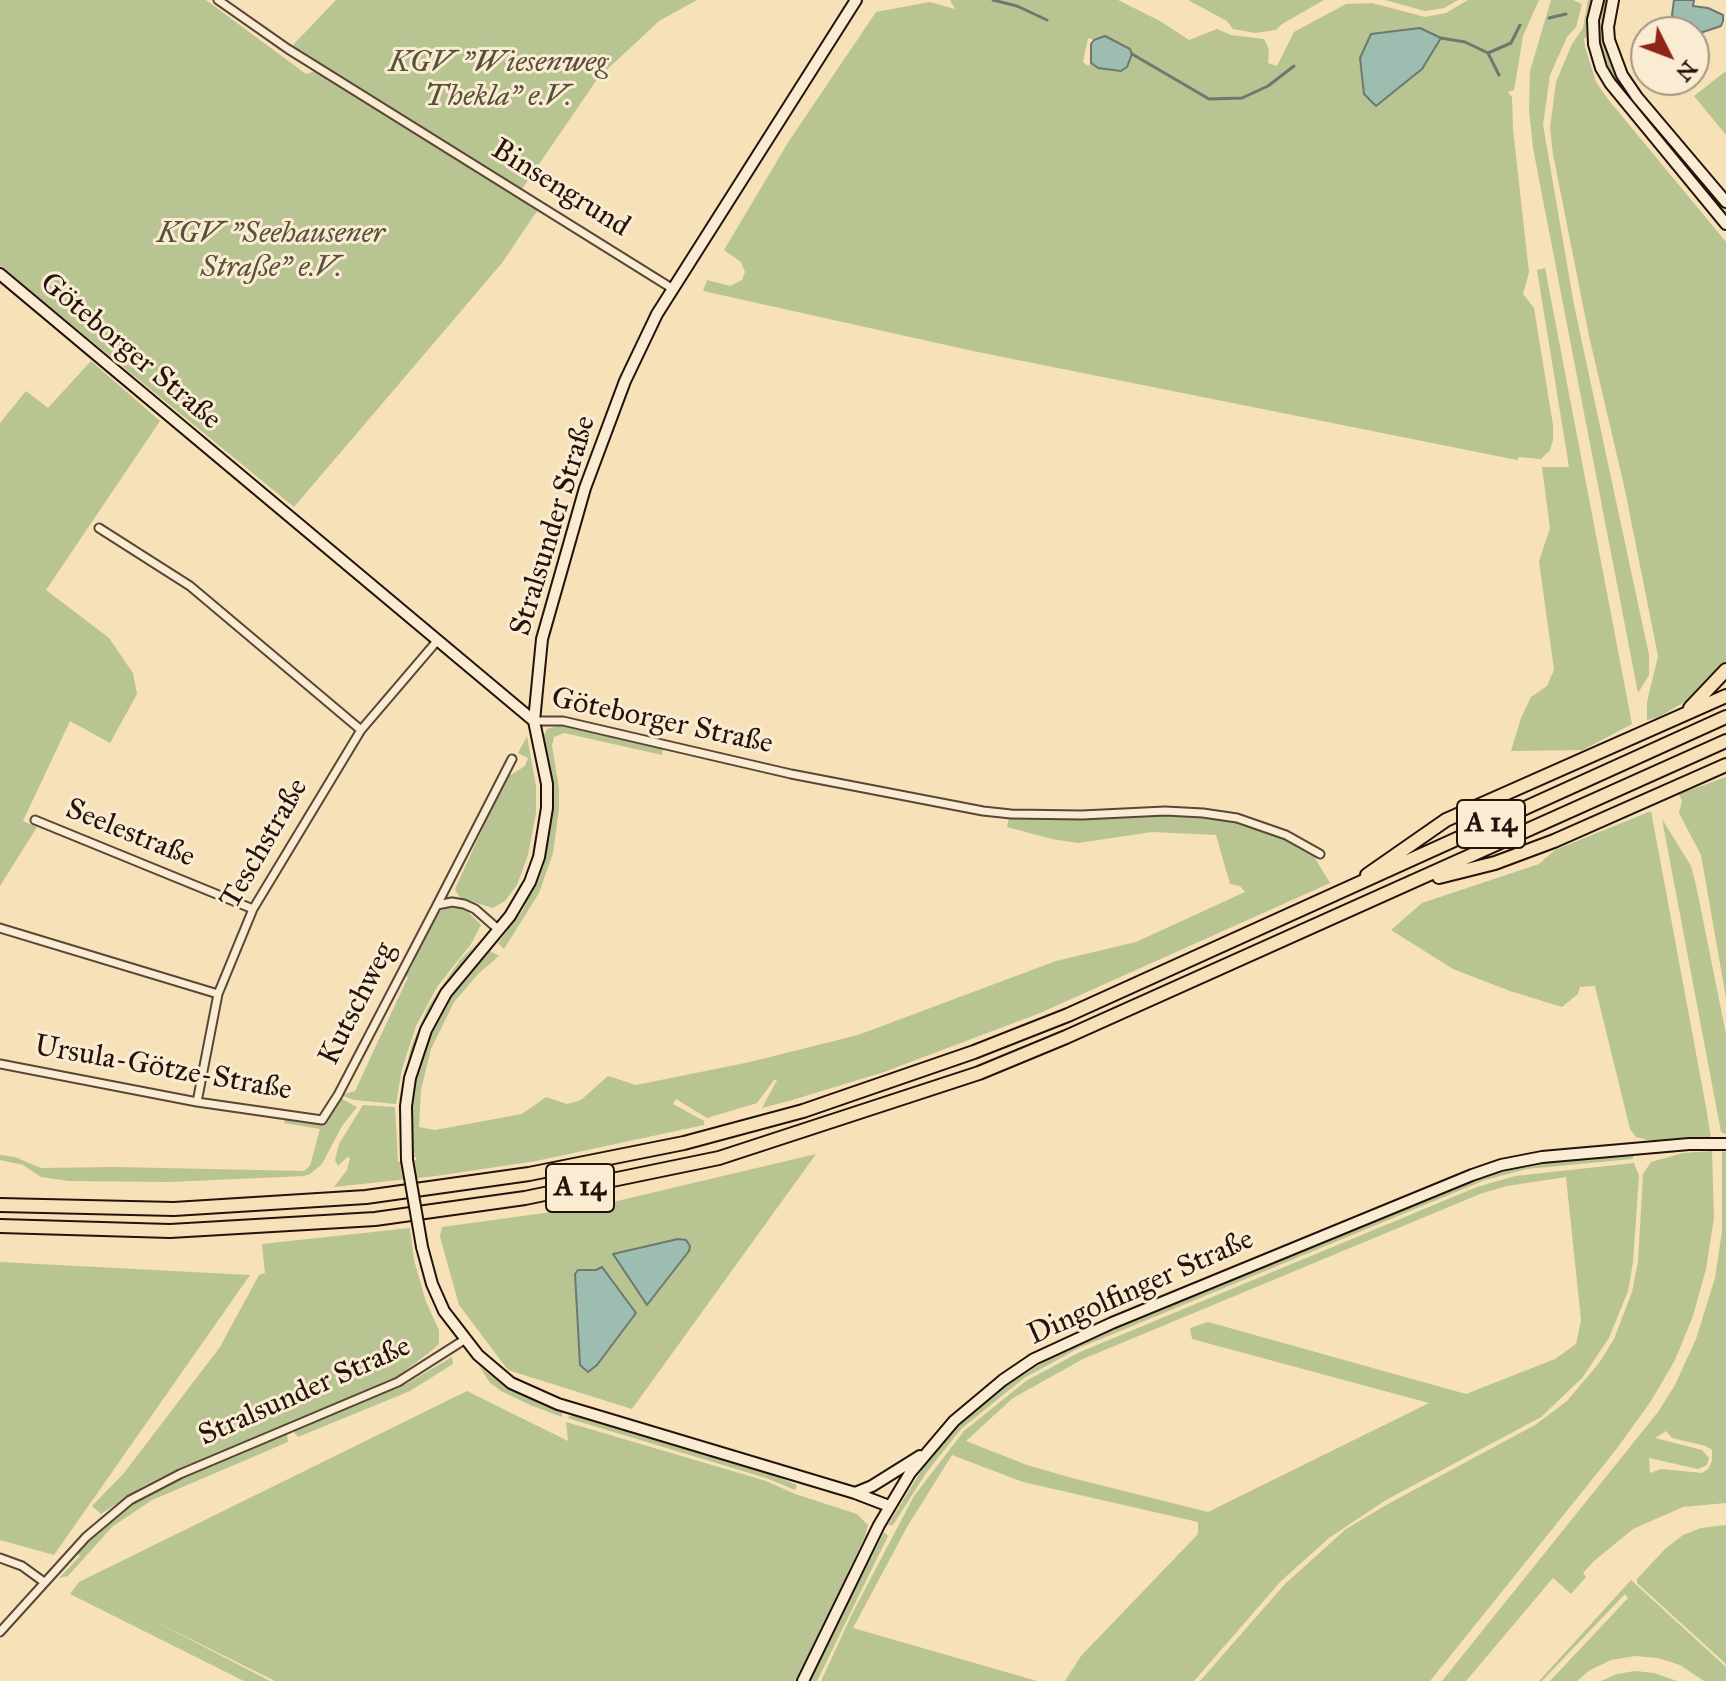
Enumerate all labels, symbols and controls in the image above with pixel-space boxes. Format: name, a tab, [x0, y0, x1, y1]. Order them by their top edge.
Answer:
north arrow	[1630, 16, 1710, 96]
park label: KGV "Wiesenweg Thekla" e.V.	[388, 46, 608, 116]
text: N	[1670, 55, 1703, 87]
street label: Binsengrund	[484, 132, 636, 246]
park label: KGV "Seehausener Straße" e.V.	[157, 217, 385, 288]
street label: Göteborger Straße	[32, 266, 228, 438]
street label: Stralsunder Straße	[503, 412, 605, 640]
street label: Göteborger Straße	[548, 681, 776, 763]
street label: Teschstraße	[213, 772, 317, 916]
street label: Seelestraße	[60, 792, 200, 876]
road number: A 14	[1457, 800, 1525, 848]
street label: Kutschweg	[312, 936, 404, 1072]
street label: Ursula-Götze-Straße	[32, 1029, 294, 1109]
road number: A 14	[546, 1164, 614, 1212]
street label: Dingolfinger Straße	[1023, 1222, 1259, 1354]
street label: Stralsunder Straße	[193, 1329, 417, 1455]

